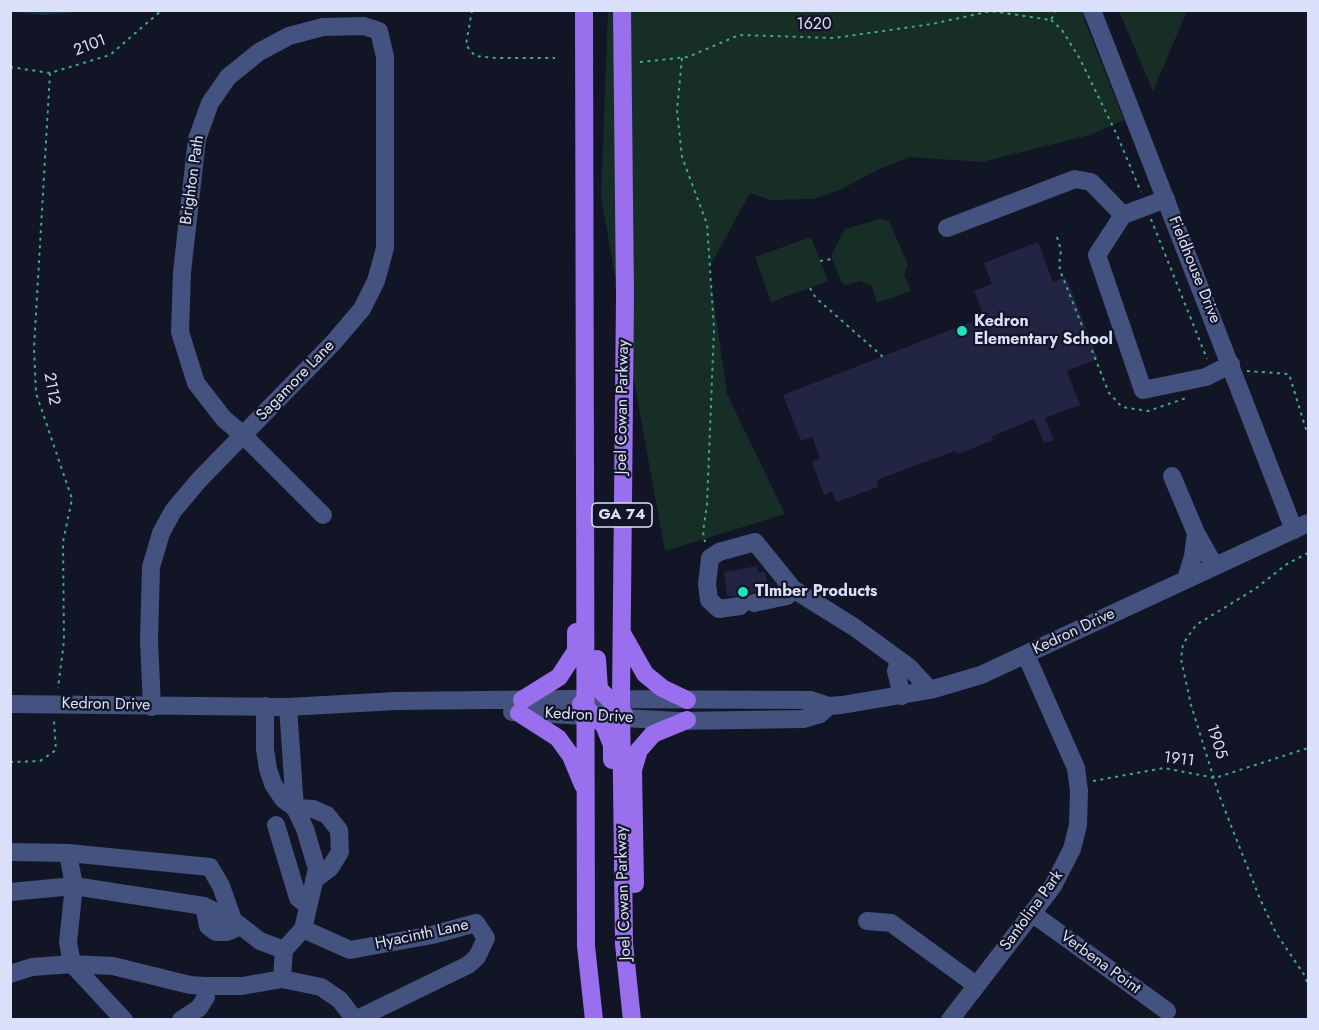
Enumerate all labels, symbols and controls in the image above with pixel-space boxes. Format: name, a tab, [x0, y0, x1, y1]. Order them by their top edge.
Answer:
street label: 1620	[796, 15, 832, 35]
street label: 2101	[71, 31, 109, 61]
street label: Brighton Path	[177, 134, 209, 226]
street label: Fieldhouse Drive	[1164, 214, 1224, 326]
place label: Kedron Elementary School	[974, 312, 1113, 350]
marker: Kedron Elementary School	[955, 324, 969, 338]
street label: Sagamore Lane	[253, 337, 339, 425]
street label: Joel Cowan Parkway	[612, 339, 634, 475]
street label: 2112	[39, 371, 63, 407]
road number: GA 74	[592, 503, 652, 527]
place label: TImber Products	[755, 582, 877, 602]
marker: TImber Products	[736, 585, 750, 599]
street label: Kedron Drive	[1030, 605, 1118, 659]
street label: Kedron Drive	[62, 695, 150, 715]
street label: Kedron Drive	[544, 704, 634, 728]
street label: 1905	[1201, 722, 1231, 762]
street label: 1911	[1163, 749, 1195, 771]
street label: Joel Cowan Parkway	[612, 825, 636, 961]
street label: Santolina Park	[996, 867, 1068, 955]
street label: Hyacinth Lane	[374, 916, 470, 954]
street label: Verbena Point	[1056, 927, 1144, 999]

